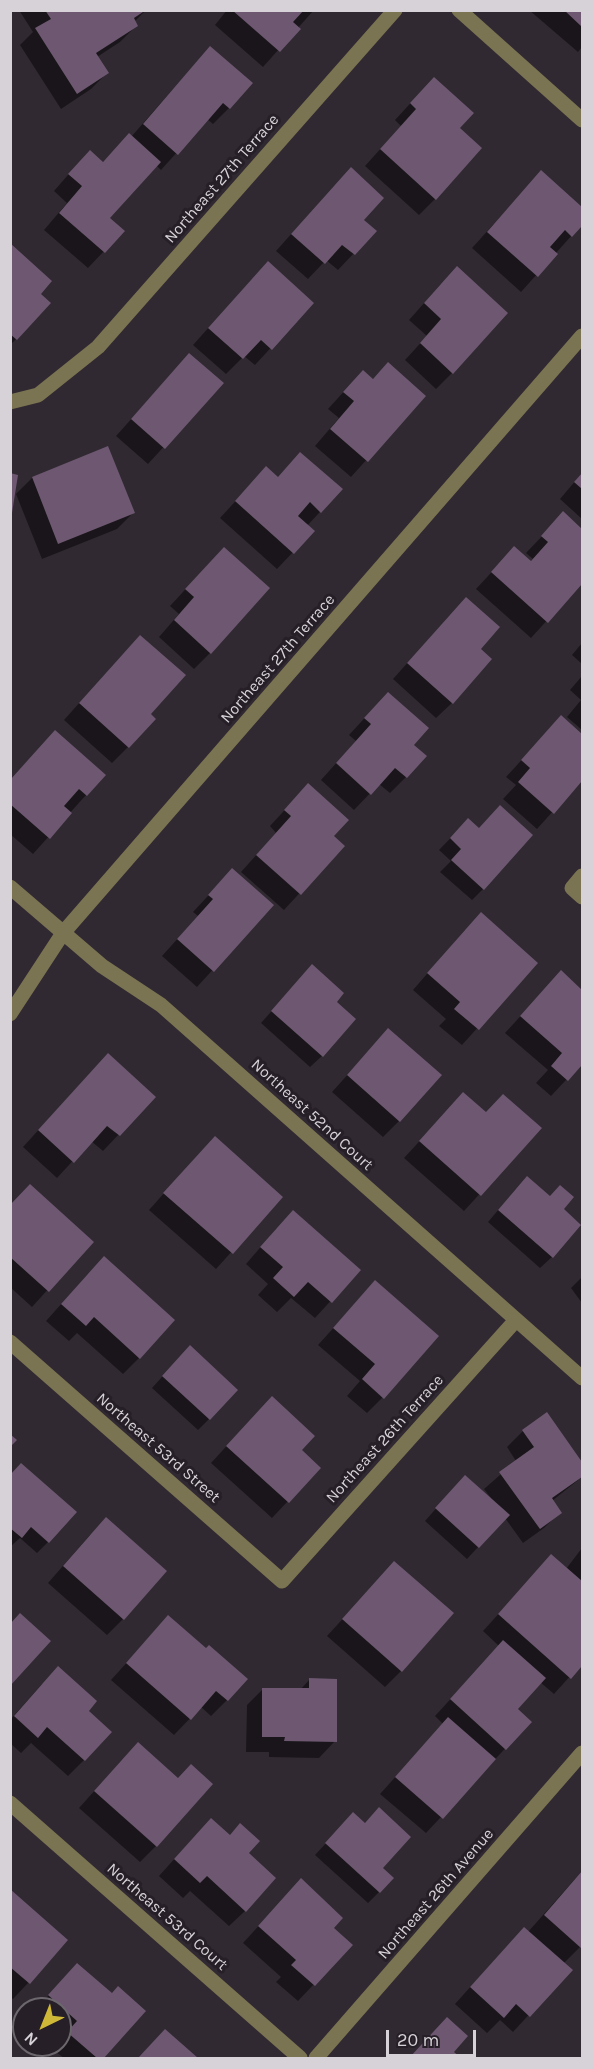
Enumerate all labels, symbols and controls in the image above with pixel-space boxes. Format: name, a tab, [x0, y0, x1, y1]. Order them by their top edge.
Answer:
street label: Northeast 27th Terrace	[161, 111, 283, 247]
street label: Northeast 27th Terrace	[217, 591, 339, 727]
street label: Northeast 52nd Court	[247, 1055, 377, 1175]
street label: Northeast 26th Terrace	[322, 1371, 448, 1507]
street label: Northeast 53rd Street	[92, 1389, 224, 1507]
street label: Northeast 26th Avenue	[374, 1825, 498, 1963]
street label: Northeast 53rd Court	[103, 1859, 231, 1975]
north arrow	[12, 1997, 72, 2057]
scale bar	[389, 2018, 479, 2056]
text: N	[20, 2028, 41, 2050]
text: 20 m	[397, 2029, 439, 2051]

